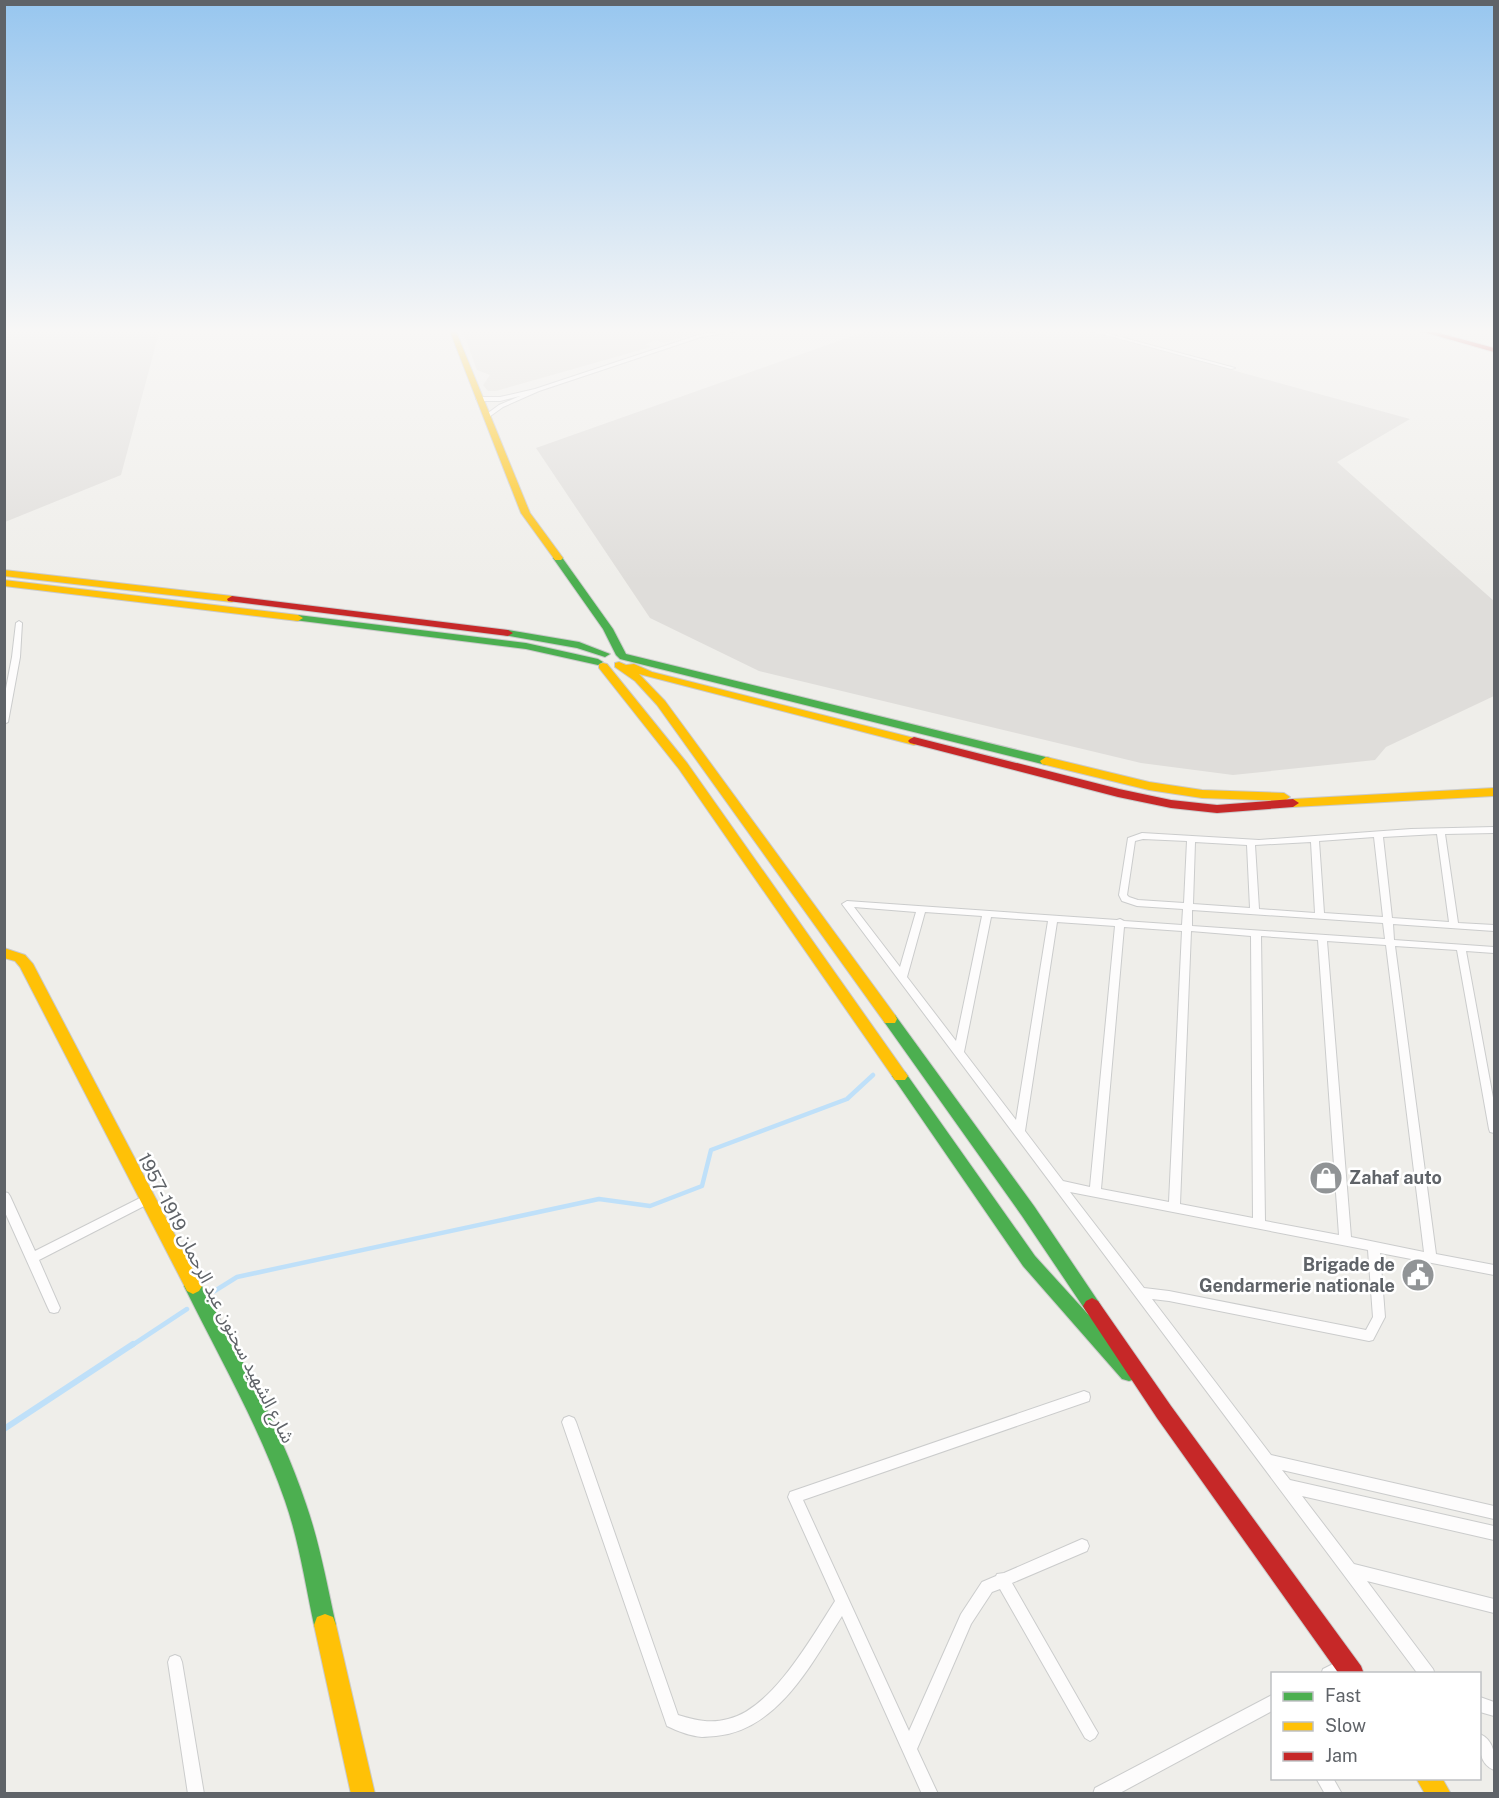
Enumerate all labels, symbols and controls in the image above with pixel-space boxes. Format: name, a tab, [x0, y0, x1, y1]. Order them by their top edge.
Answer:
street label: شارع الشهيد سحنون عبد الرحمان 1919-1957	[130, 1149, 299, 1448]
shop icon: Zahaf auto	[1308, 1160, 1344, 1196]
place label: Zahaf auto	[1349, 1167, 1442, 1188]
place label: Brigade de Gendarmerie nationale	[1199, 1254, 1395, 1296]
public building icon: Brigade de Gendarmerie nationale	[1400, 1257, 1436, 1293]
legend	[1271, 1672, 1481, 1780]
text: Fast	[1325, 1685, 1361, 1706]
text: Slow	[1325, 1715, 1366, 1736]
text: Jam	[1325, 1745, 1358, 1766]

